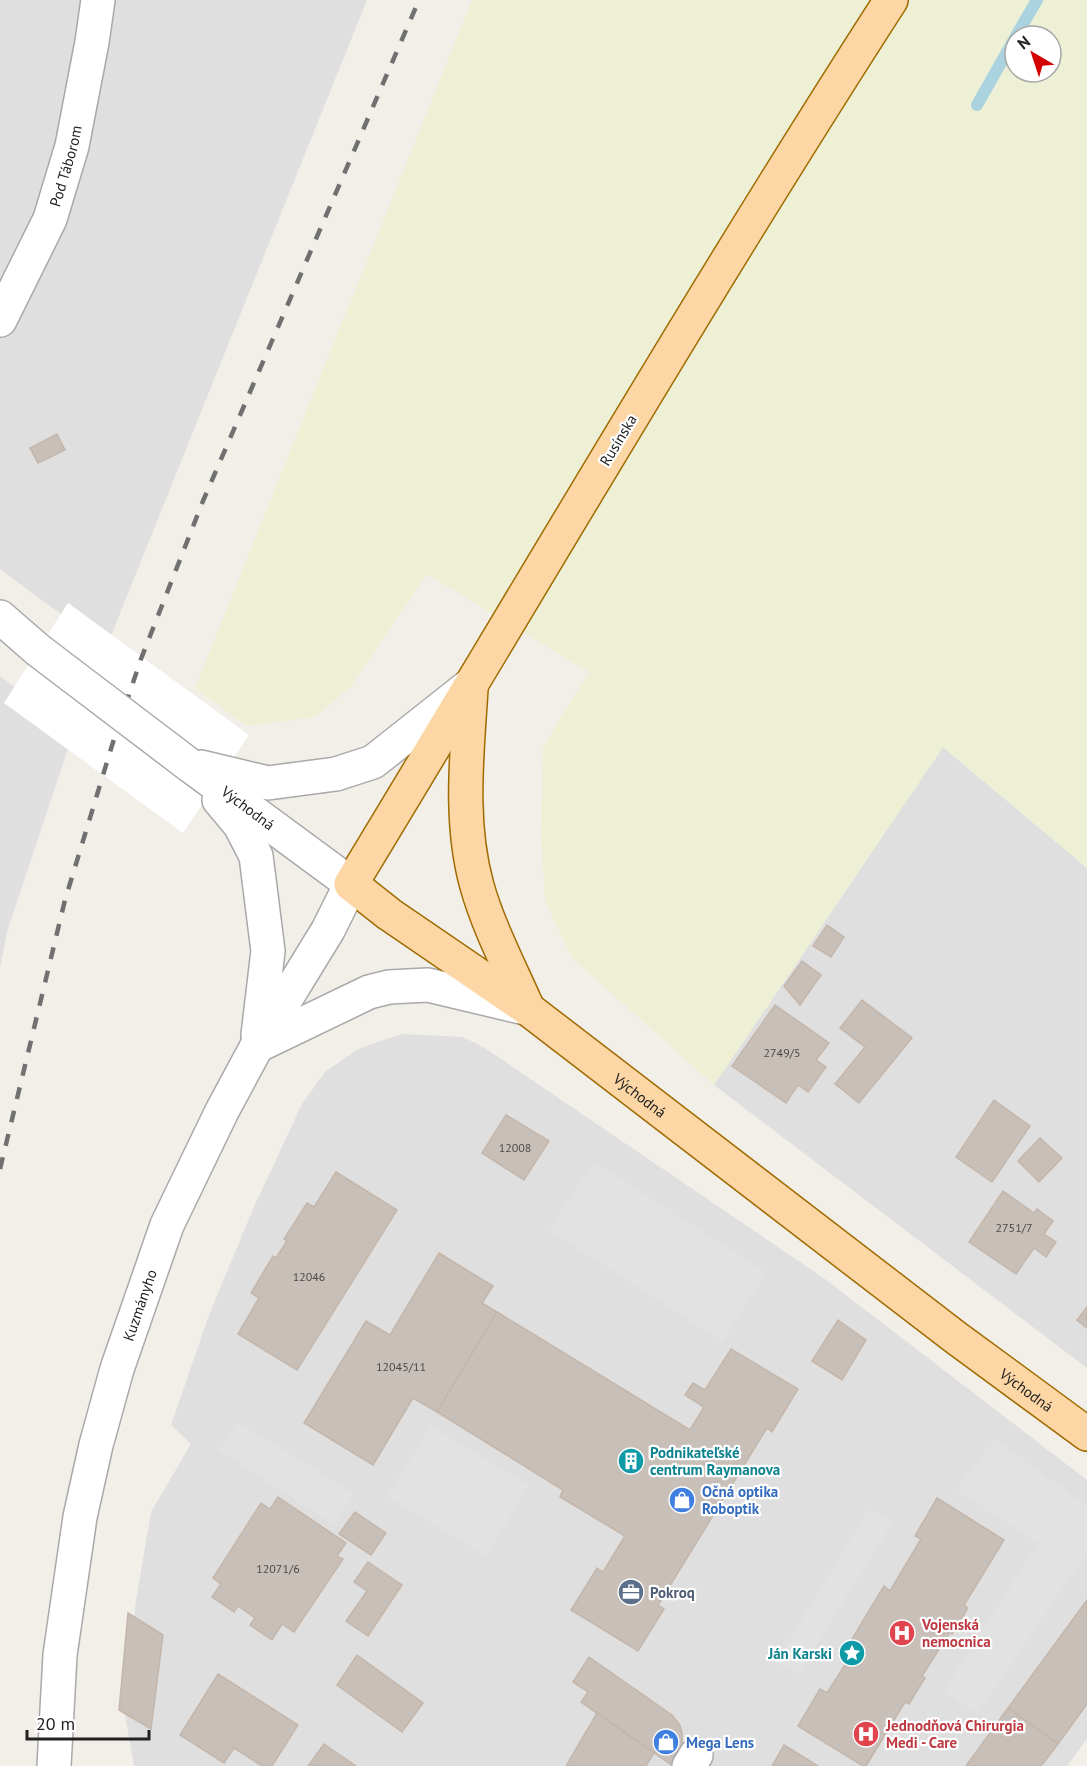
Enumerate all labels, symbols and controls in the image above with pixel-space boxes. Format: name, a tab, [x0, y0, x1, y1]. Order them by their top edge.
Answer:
north arrow	[1003, 24, 1063, 84]
text: N	[1013, 31, 1034, 53]
street label: Pod Táborom	[45, 124, 85, 209]
street label: Rusínska	[595, 411, 641, 469]
street label: Východná	[217, 781, 278, 834]
house number: 2749/5	[764, 1045, 800, 1060]
street label: Východná	[609, 1068, 670, 1121]
house number: 12008	[499, 1140, 531, 1155]
house number: 2751/7	[996, 1220, 1032, 1235]
street label: Kuzmányho	[118, 1267, 160, 1343]
house number: 12046	[293, 1269, 325, 1284]
house number: 12045/11	[376, 1359, 426, 1374]
street label: Východná	[995, 1363, 1057, 1416]
place label: Podnikateľské centrum Raymanova	[650, 1443, 780, 1479]
building icon: Podnikateľské centrum Raymanova	[616, 1446, 646, 1476]
place label: Očná optika Roboptik	[702, 1482, 778, 1518]
shop icon: Očná optika Roboptik	[667, 1485, 697, 1515]
house number: 12071/6	[256, 1561, 300, 1576]
office icon: Pokroq	[616, 1577, 646, 1607]
place label: Pokroq	[650, 1583, 695, 1602]
place label: Vojenská nemocnica	[921, 1615, 991, 1651]
hospital icon: Vojenská nemocnica	[887, 1618, 917, 1648]
place icon: Ján Karski	[837, 1638, 867, 1668]
place label: Ján Karski	[767, 1644, 832, 1663]
scale bar	[27, 1703, 148, 1741]
text: 20 m	[36, 1712, 75, 1735]
place label: Jednodňová Chirurgia Medi - Care	[885, 1716, 1024, 1752]
hospital icon: Jednodňová Chirurgia Medi - Care	[851, 1719, 881, 1749]
shop icon: Mega Lens	[651, 1727, 681, 1757]
place label: Mega Lens	[686, 1733, 754, 1752]

